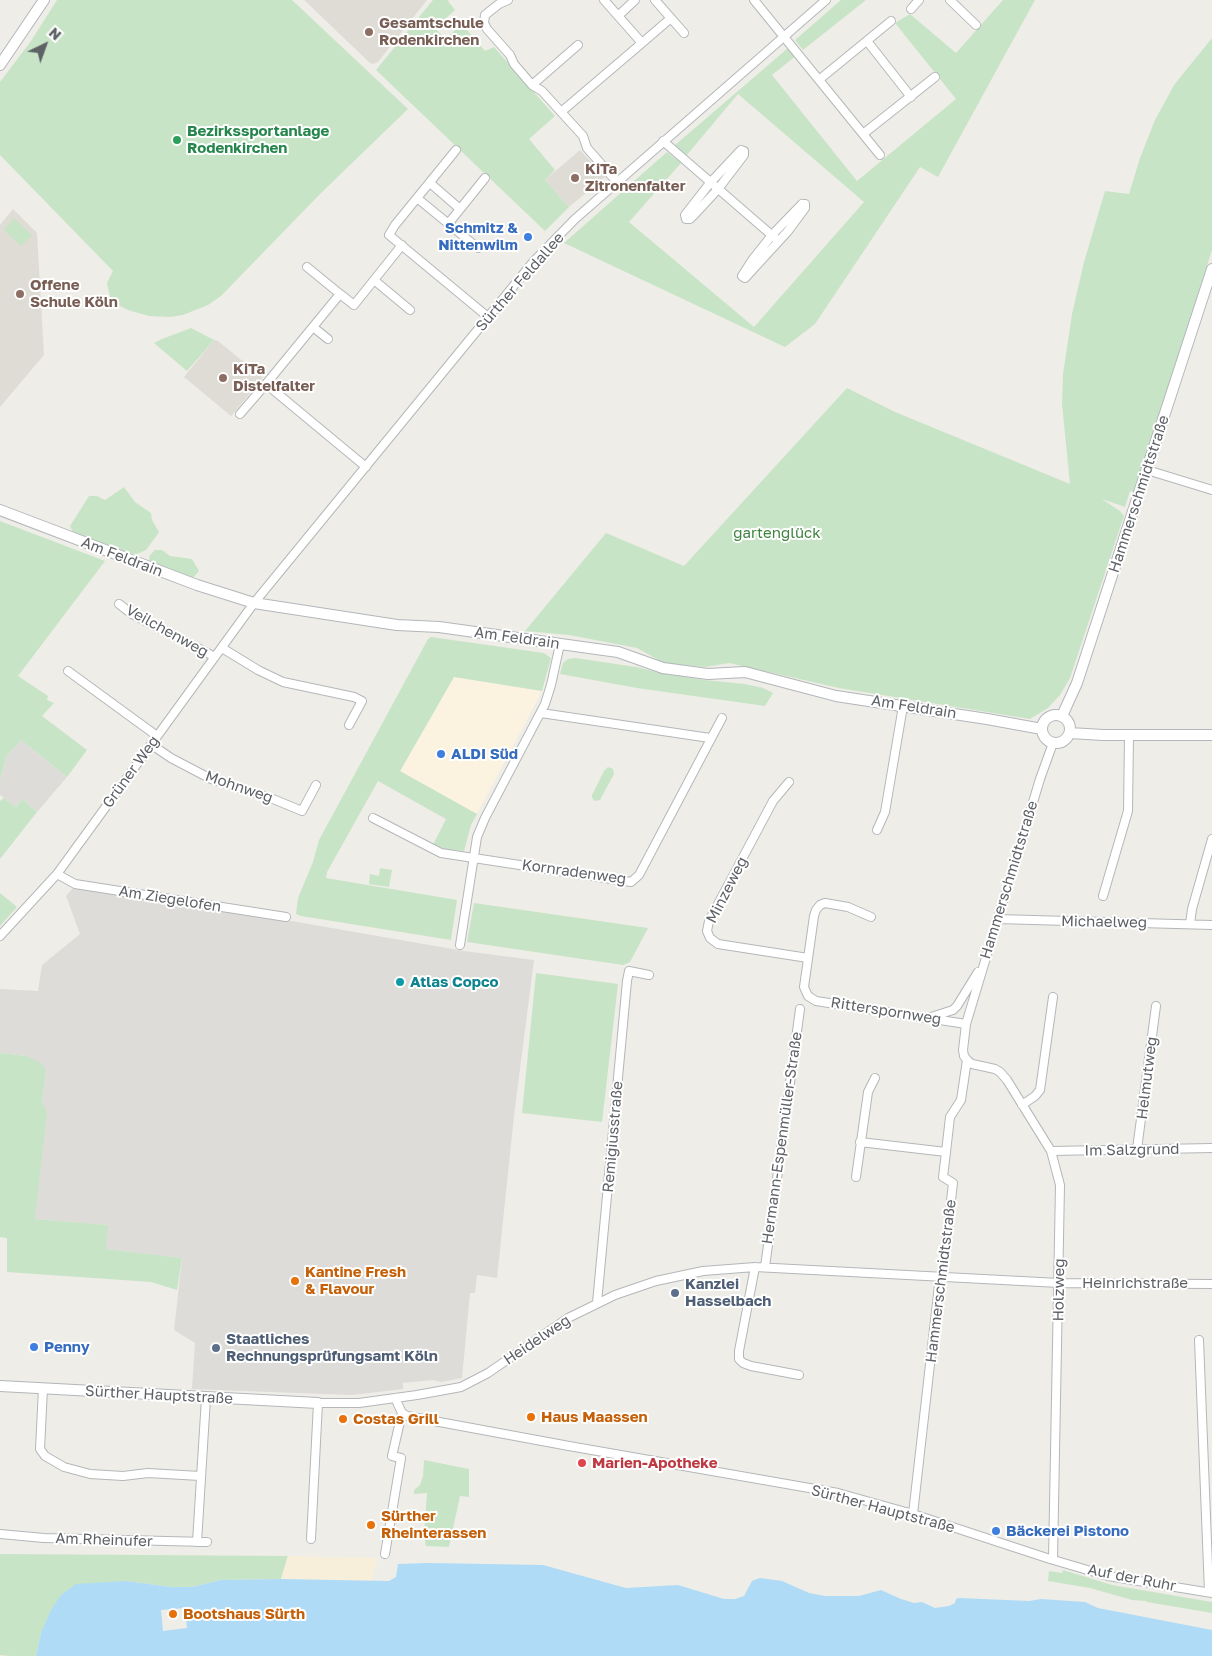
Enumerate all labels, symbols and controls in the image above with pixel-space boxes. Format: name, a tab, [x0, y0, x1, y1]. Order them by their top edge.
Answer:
place label: Gesamtschule Rodenkirchen	[379, 14, 484, 49]
north arrow	[20, 20, 70, 70]
text: N	[46, 24, 65, 43]
marker: Gesamtschule Rodenkirchen	[363, 26, 375, 38]
place label: Bezirkssportanlage Rodenkirchen	[187, 122, 329, 157]
marker: Bezirkssportanlage Rodenkirchen	[171, 134, 183, 146]
place label: KiTa Zitronenfalter	[585, 160, 685, 195]
marker: KiTa Zitronenfalter	[569, 172, 581, 184]
place label: Schmitz & Nittenwilm	[438, 219, 518, 254]
street label: Sürther Feldallee	[472, 229, 568, 335]
marker: Schmitz & Nittenwilm	[522, 231, 534, 243]
place label: Offene Schule Köln	[30, 276, 118, 311]
marker: Offene Schule Köln	[14, 288, 26, 300]
place label: KiTa Distelfalter	[233, 360, 315, 395]
marker: KiTa Distelfalter	[217, 372, 229, 384]
street label: Hammerschmidtstraße	[1105, 413, 1173, 575]
park label: gartenglück	[733, 524, 821, 542]
street label: Am Feldrain	[79, 533, 165, 581]
street label: Veilchenweg	[123, 601, 211, 661]
street label: Am Feldrain	[473, 623, 561, 653]
street label: Am Feldrain	[870, 691, 958, 723]
street label: Grüner Weg	[99, 732, 163, 812]
place label: ALDI Süd	[451, 745, 518, 763]
marker: ALDI Süd	[435, 748, 447, 760]
street label: Mohnweg	[203, 767, 275, 807]
street label: Hammerschmidtstraße	[976, 799, 1042, 961]
street label: Minzeweg	[703, 854, 751, 926]
street label: Kornradenweg	[521, 856, 627, 888]
street label: Am Ziegelofen	[117, 882, 223, 916]
street label: Michaelweg	[1061, 912, 1147, 932]
place label: Atlas Copco	[410, 973, 499, 991]
marker: Atlas Copco	[394, 976, 406, 988]
street label: Ritterspornweg	[829, 993, 943, 1029]
street label: Hermann-Espenmüller-Straße	[758, 1031, 806, 1245]
street label: Helmutweg	[1133, 1036, 1161, 1120]
street label: Remigiusstraße	[599, 1081, 627, 1193]
street label: Im Salzgrund	[1084, 1140, 1180, 1160]
street label: Hammerschmidtstraße	[922, 1198, 960, 1364]
street label: Holzweg	[1049, 1258, 1069, 1322]
place label: Kantine Fresh & Flavour	[305, 1263, 406, 1298]
street label: Heinrichstraße	[1082, 1274, 1188, 1292]
marker: Kantine Fresh & Flavour	[289, 1275, 301, 1287]
place label: Kanzlei Hasselbach	[685, 1275, 771, 1310]
marker: Kanzlei Hasselbach	[669, 1287, 681, 1299]
street label: Heidelweg	[500, 1311, 574, 1369]
place label: Staatliches Rechnungsprüfungsamt Köln	[226, 1330, 438, 1365]
place label: Penny	[44, 1338, 90, 1356]
marker: Penny	[28, 1341, 40, 1353]
marker: Staatliches Rechnungsprüfungsamt Köln	[210, 1342, 222, 1354]
street label: Sürther Hauptstraße	[85, 1382, 233, 1408]
place label: Haus Maassen	[541, 1408, 648, 1426]
place label: Costas Grill	[353, 1410, 439, 1428]
marker: Haus Maassen	[525, 1411, 537, 1423]
marker: Costas Grill	[337, 1413, 349, 1425]
place label: Marien-Apotheke	[592, 1454, 718, 1472]
marker: Marien-Apotheke	[576, 1457, 588, 1469]
street label: Sürther Hauptstraße	[809, 1481, 957, 1537]
place label: Sürther Rheinterassen	[381, 1507, 486, 1542]
marker: Sürther Rheinterassen	[365, 1519, 377, 1531]
place label: Bäckerei Pistono	[1006, 1522, 1129, 1540]
marker: Bäckerei Pistono	[990, 1525, 1002, 1537]
street label: Am Rheinufer	[55, 1529, 153, 1551]
street label: Auf der Ruhr	[1086, 1561, 1178, 1595]
place label: Bootshaus Sürth	[183, 1605, 305, 1623]
marker: Bootshaus Sürth	[167, 1608, 179, 1620]

